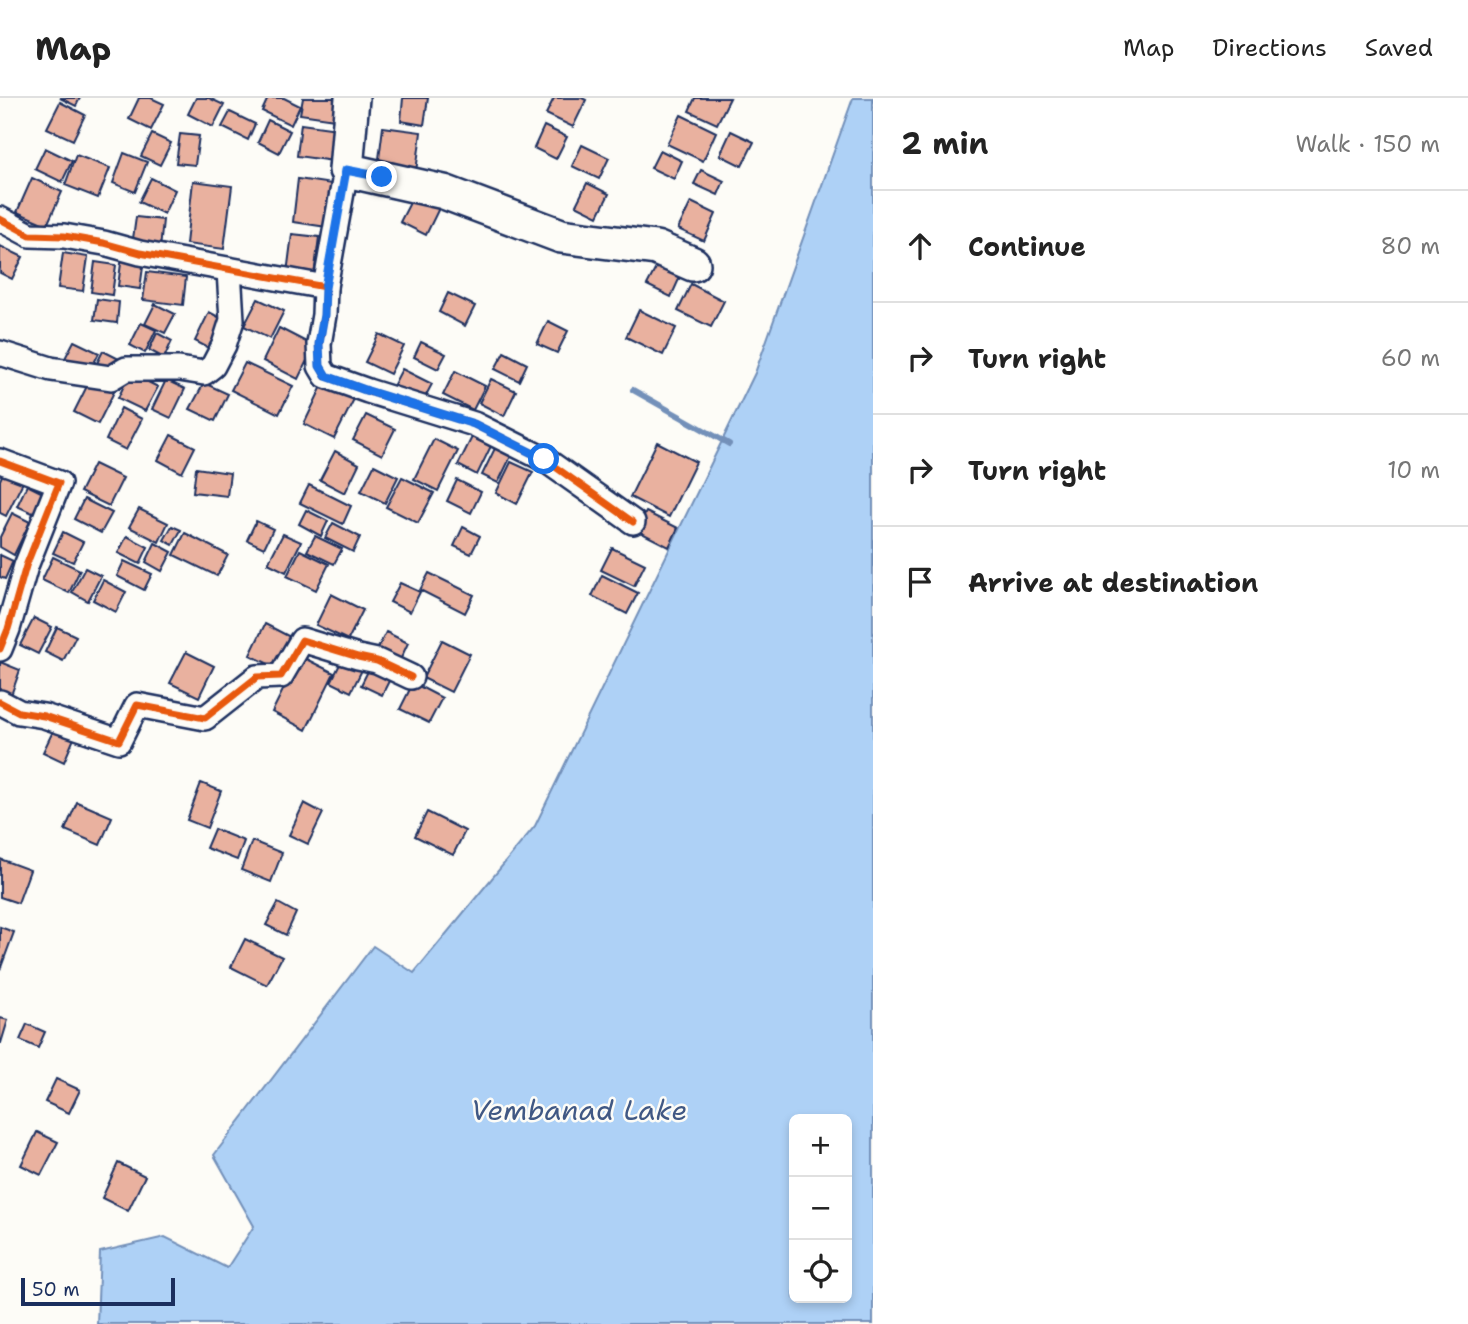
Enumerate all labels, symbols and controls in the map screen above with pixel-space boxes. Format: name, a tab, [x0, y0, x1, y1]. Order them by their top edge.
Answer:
text: Map	[35, 26, 111, 71]
text: Map	[1123, 32, 1174, 64]
text: Directions	[1212, 32, 1327, 64]
text: Saved	[1365, 32, 1433, 64]
text: 2 min	[901, 123, 988, 164]
text: Walk · 150 m	[1295, 129, 1440, 159]
route end	[366, 161, 397, 192]
icon: ahead	[901, 227, 939, 265]
text: Continue	[968, 229, 1086, 264]
text: 80 m	[1381, 231, 1440, 261]
icon: right	[901, 339, 939, 377]
text: Turn right	[968, 341, 1106, 376]
text: 60 m	[1381, 343, 1440, 373]
route start	[528, 443, 559, 474]
icon: right	[901, 451, 939, 489]
text: Turn right	[968, 453, 1106, 488]
text: 10 m	[1387, 455, 1440, 485]
icon: arrive	[901, 563, 939, 601]
text: Arrive at destination	[968, 565, 1258, 600]
water label: Vembanad Lake	[471, 1091, 687, 1129]
map controls	[789, 1114, 852, 1303]
button: +	[789, 1114, 852, 1177]
button: −	[789, 1177, 852, 1240]
button: locate	[789, 1240, 852, 1303]
scale bar	[21, 1275, 175, 1307]
text: 50 m	[32, 1277, 80, 1302]

